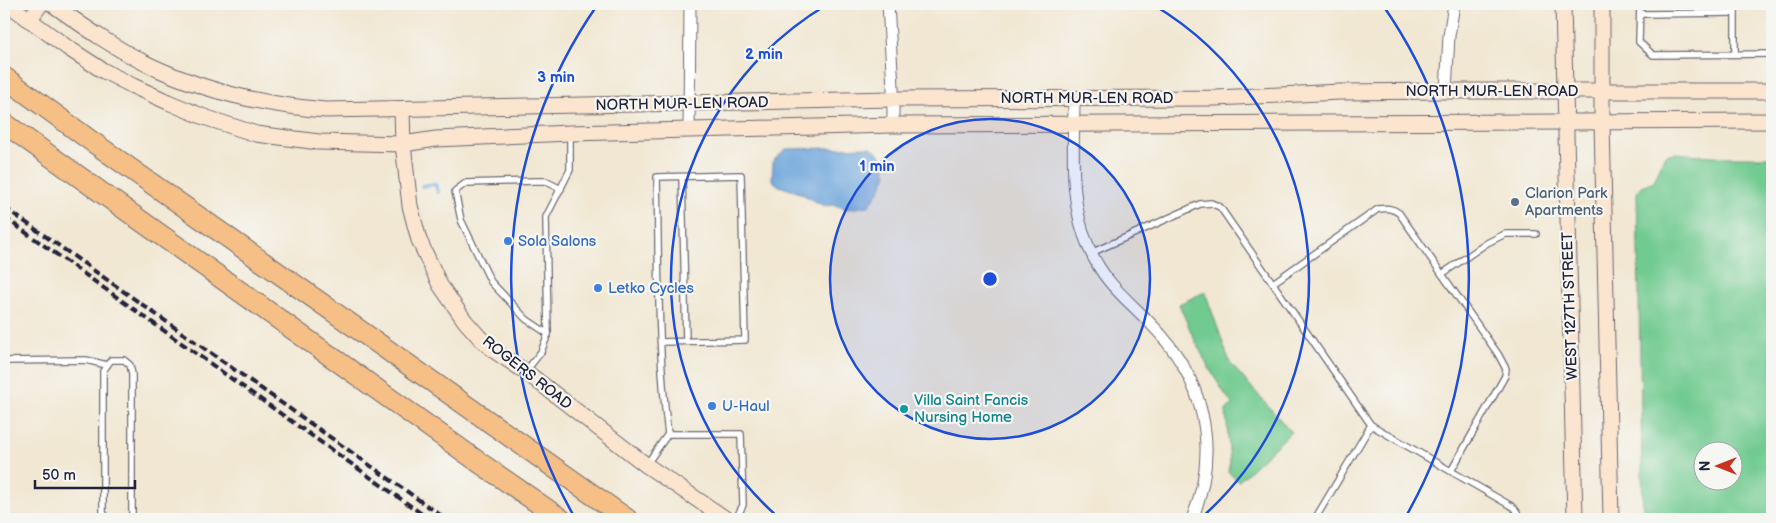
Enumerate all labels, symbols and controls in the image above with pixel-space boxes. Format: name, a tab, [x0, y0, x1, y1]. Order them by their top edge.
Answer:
text: 2 min	[745, 45, 783, 64]
text: 3 min	[537, 68, 575, 87]
street label: NORTH MUR-LEN ROAD	[1405, 82, 1579, 101]
street label: NORTH MUR-LEN ROAD	[1000, 89, 1174, 108]
street label: NORTH MUR-LEN ROAD	[595, 93, 769, 115]
text: 1 min	[859, 157, 895, 176]
place label: Clarion Park Apartments	[1525, 184, 1608, 220]
marker: Clarion Park Apartments	[1509, 196, 1521, 208]
street label: WEST 127TH STREET	[1558, 231, 1582, 381]
place label: Sola Salons	[518, 232, 597, 251]
marker: Sola Salons	[502, 235, 514, 247]
centre of rings	[981, 270, 999, 288]
place label: Letko Cycles	[608, 279, 694, 298]
marker: Letko Cycles	[592, 282, 604, 294]
street label: ROGERS ROAD	[478, 332, 576, 414]
place label: Villa Saint Fancis Nursing Home	[914, 391, 1029, 427]
place label: U-Haul	[722, 397, 770, 416]
marker: U-Haul	[706, 400, 718, 412]
marker: Villa Saint Fancis Nursing Home	[898, 403, 910, 415]
north arrow	[1694, 440, 1744, 490]
scale bar	[35, 458, 135, 490]
text: N	[1697, 461, 1714, 471]
text: 50 m	[42, 466, 76, 485]

